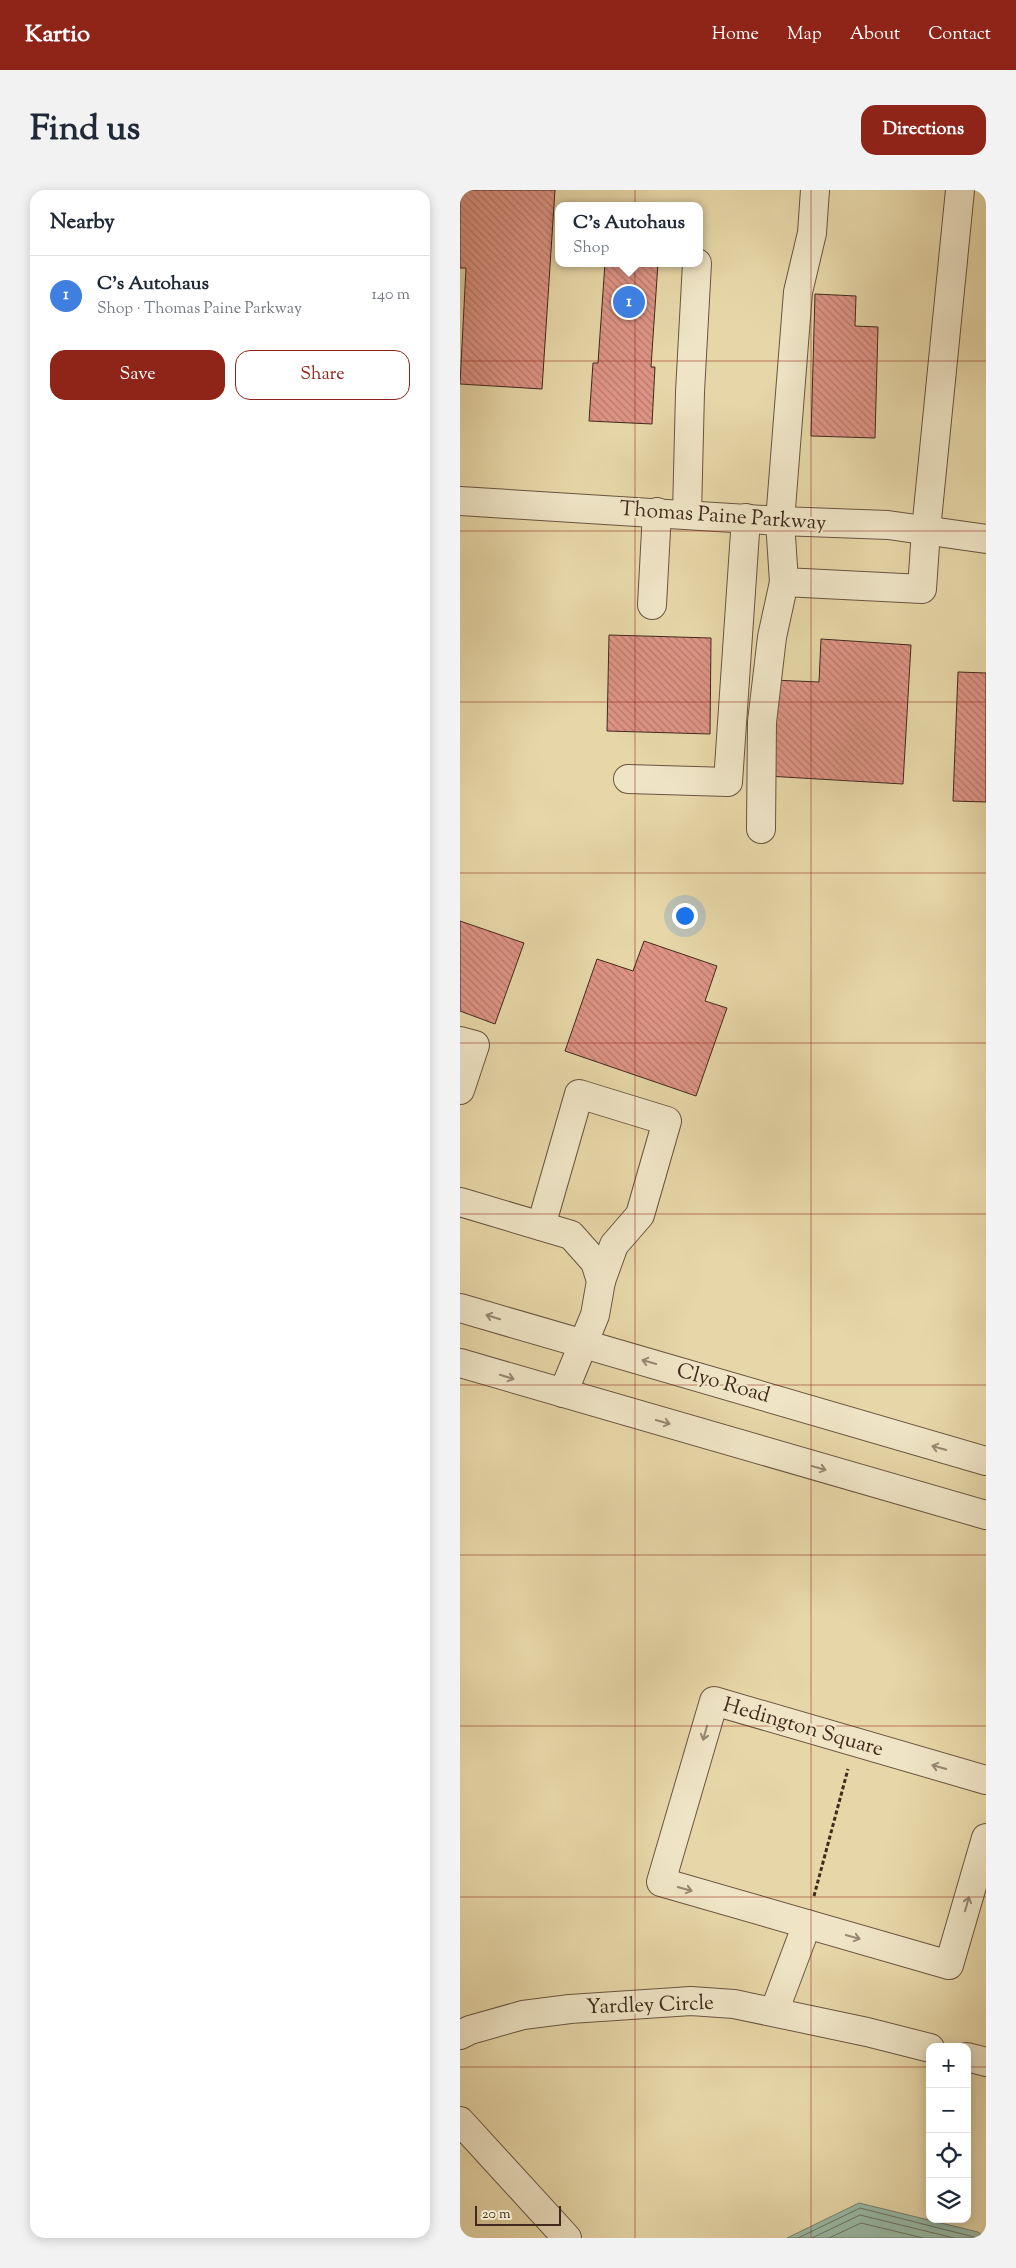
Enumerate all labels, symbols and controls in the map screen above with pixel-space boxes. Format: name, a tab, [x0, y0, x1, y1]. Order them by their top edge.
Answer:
text: Kartio	[25, 18, 90, 52]
text: Home	[712, 22, 759, 48]
text: Map	[787, 22, 822, 48]
text: About	[850, 22, 900, 48]
text: Contact	[928, 22, 991, 48]
text: Find us	[30, 105, 140, 156]
button: Directions	[861, 105, 986, 155]
popup	[555, 202, 703, 267]
text: Nearby	[50, 208, 115, 238]
text: C's Autohaus	[573, 210, 685, 237]
text: Shop	[573, 237, 609, 260]
text: C's Autohaus	[97, 271, 209, 298]
pin: 1	[613, 283, 645, 321]
text: 1	[63, 284, 69, 307]
text: 140 m	[372, 284, 410, 307]
text: Shop · Thomas Paine Parkway	[97, 298, 302, 321]
button: Save	[50, 350, 225, 400]
button: Share	[235, 350, 410, 400]
street label: Thomas Paine Parkway	[619, 495, 828, 539]
your location	[672, 903, 698, 929]
one-way arrow	[485, 1312, 501, 1322]
street label: Clyo Road	[673, 1356, 773, 1412]
one-way arrow	[641, 1357, 657, 1367]
one-way arrow	[498, 1372, 514, 1382]
one-way arrow	[654, 1418, 670, 1428]
one-way arrow	[932, 1442, 948, 1452]
one-way arrow	[810, 1463, 826, 1473]
street label: Hedington Square	[719, 1691, 887, 1765]
one-way arrow	[699, 1725, 709, 1741]
one-way arrow	[932, 1761, 948, 1771]
one-way arrow	[677, 1884, 693, 1894]
one-way arrow	[962, 1897, 972, 1913]
one-way arrow	[845, 1933, 861, 1943]
street label: Yardley Circle	[586, 1989, 714, 2023]
map controls	[926, 2043, 971, 2223]
button: +	[926, 2043, 971, 2088]
button: −	[926, 2088, 971, 2133]
button: locate	[926, 2133, 971, 2178]
button: layers	[926, 2178, 971, 2223]
scale bar	[475, 2203, 561, 2226]
text: 20 m	[482, 2205, 511, 2225]

